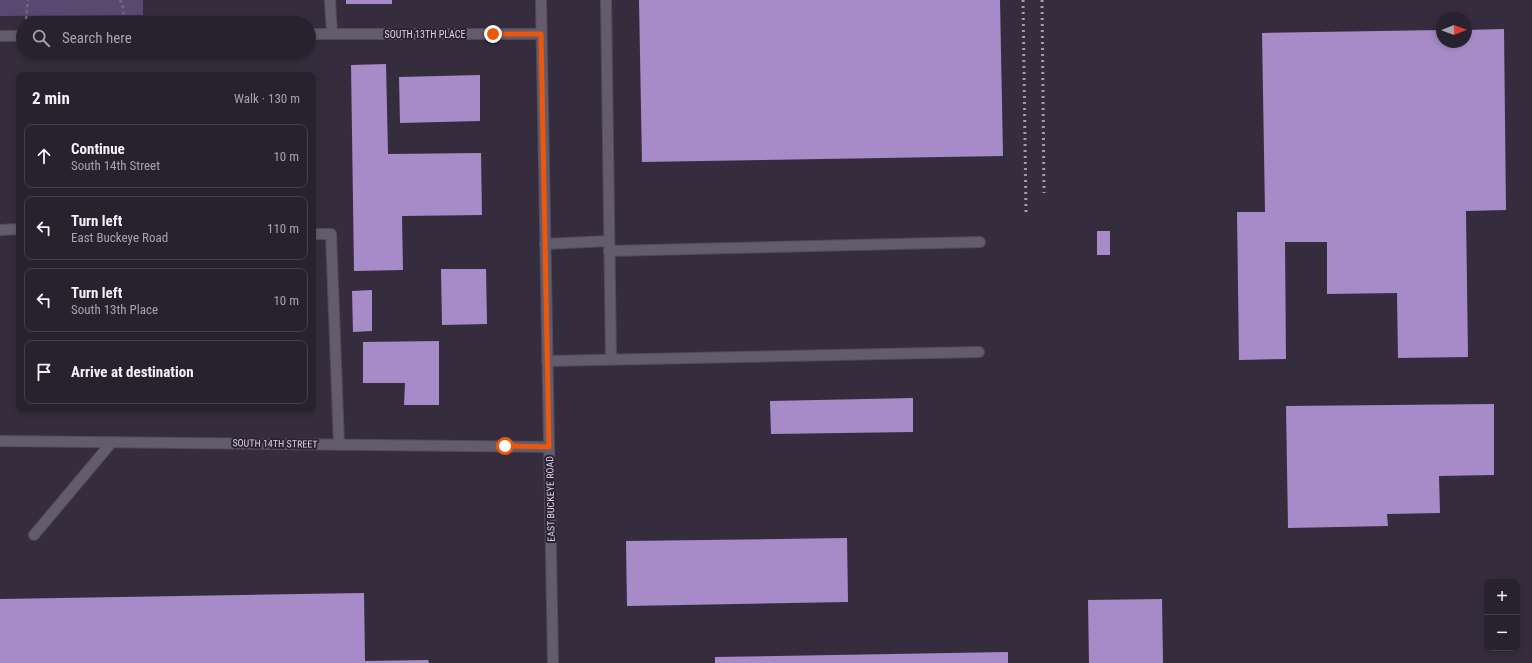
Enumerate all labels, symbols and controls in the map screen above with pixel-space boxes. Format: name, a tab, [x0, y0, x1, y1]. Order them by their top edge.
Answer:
north arrow	[1436, 12, 1472, 48]
search box	[16, 16, 316, 60]
route end	[484, 25, 502, 43]
icon: search	[30, 27, 52, 49]
text: Search here	[62, 29, 132, 47]
street label: SOUTH 13TH PLACE	[385, 29, 465, 40]
text: 2 min	[32, 88, 70, 108]
text: Walk · 130 m	[234, 91, 300, 106]
text: Continue	[71, 140, 125, 158]
icon: ahead	[33, 145, 55, 167]
text: 10 m	[273, 149, 299, 164]
text: South 14th Street	[71, 158, 160, 173]
text: Turn left	[71, 212, 122, 230]
icon: left	[33, 217, 55, 239]
text: 110 m	[267, 221, 299, 236]
text: East Buckeye Road	[71, 230, 168, 245]
text: Turn left	[71, 284, 122, 302]
icon: left	[33, 289, 55, 311]
text: 10 m	[273, 293, 299, 308]
text: South 13th Place	[71, 302, 158, 317]
icon: arrive	[33, 361, 55, 383]
text: Arrive at destination	[71, 363, 194, 381]
street label: SOUTH 14TH STREET	[232, 437, 318, 450]
route start	[496, 437, 514, 455]
street label: EAST BUCKEYE ROAD	[544, 456, 557, 542]
map controls	[1484, 579, 1520, 651]
button: +	[1484, 579, 1520, 615]
button: −	[1484, 615, 1520, 651]

